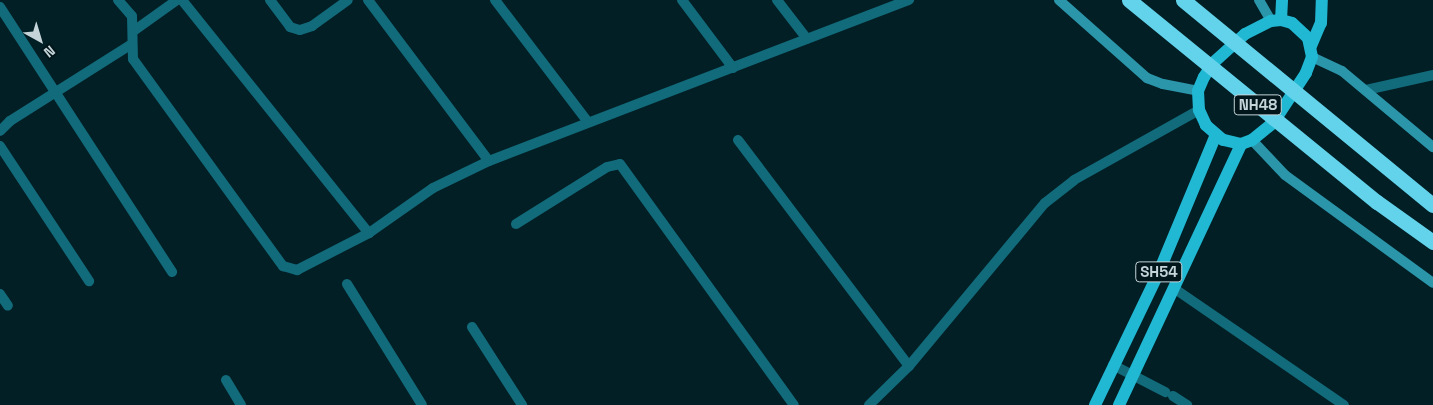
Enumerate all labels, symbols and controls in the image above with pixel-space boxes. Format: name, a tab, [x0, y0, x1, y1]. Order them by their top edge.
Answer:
north arrow	[15, 15, 65, 65]
text: N	[40, 42, 59, 62]
road number: NH48	[1233, 92, 1283, 118]
road number: SH54	[1135, 260, 1183, 284]

